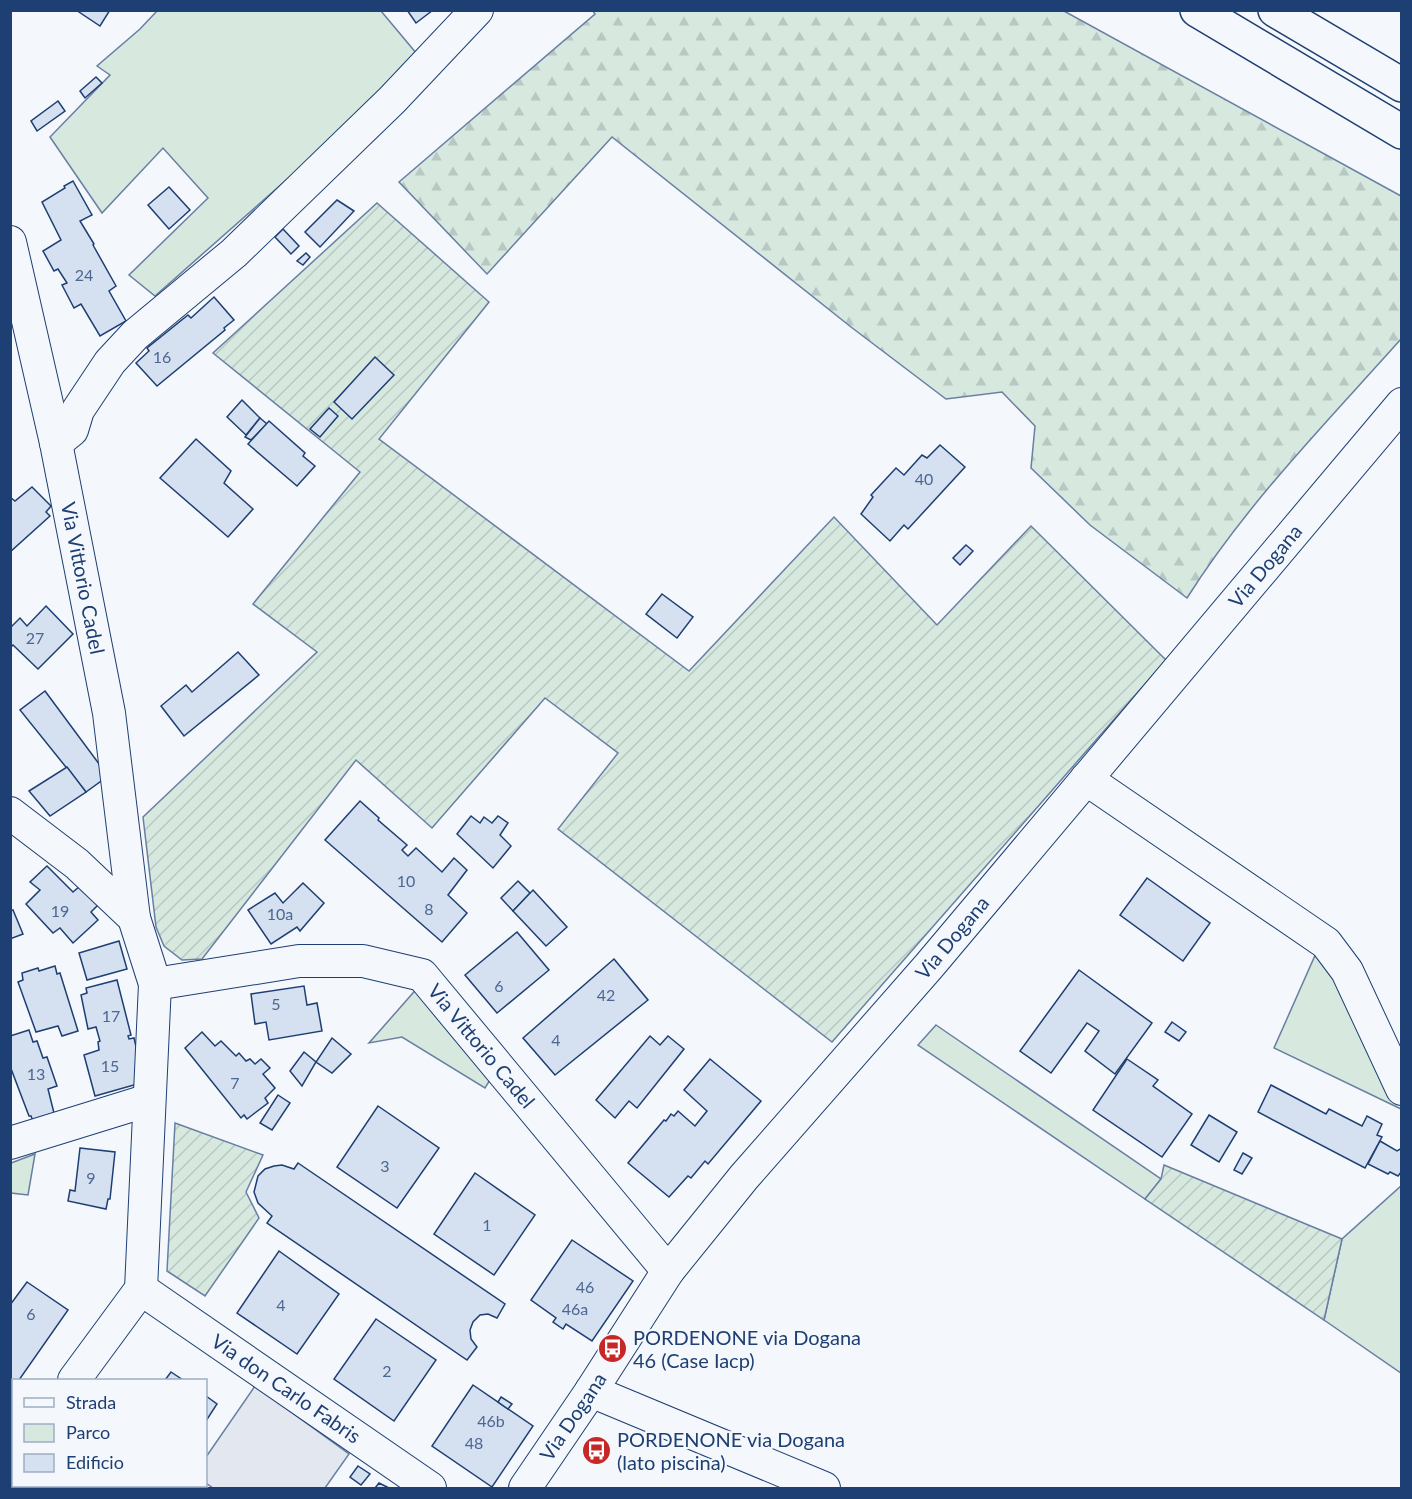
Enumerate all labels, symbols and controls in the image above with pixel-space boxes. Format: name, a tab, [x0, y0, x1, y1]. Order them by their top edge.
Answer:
house number: 24	[75, 265, 93, 284]
house number: 16	[153, 347, 171, 366]
house number: 40	[915, 469, 933, 488]
street label: Via Vittorio Cadel	[57, 500, 110, 656]
street label: Via Dogana	[1223, 519, 1307, 612]
house number: 27	[26, 628, 44, 647]
house number: 10	[397, 871, 415, 890]
street label: Via Dogana	[910, 891, 994, 984]
house number: 8	[424, 899, 434, 918]
house number: 19	[51, 901, 69, 920]
house number: 10a	[267, 904, 293, 923]
house number: 6	[494, 976, 504, 995]
street label: Via Vittorio Cadel	[423, 978, 540, 1113]
house number: 42	[597, 985, 615, 1004]
house number: 5	[271, 994, 281, 1013]
house number: 17	[102, 1006, 120, 1025]
house number: 4	[551, 1030, 561, 1049]
house number: 15	[101, 1056, 119, 1075]
house number: 13	[27, 1064, 45, 1083]
house number: 7	[230, 1073, 240, 1092]
house number: 3	[380, 1156, 390, 1175]
house number: 9	[86, 1168, 96, 1187]
house number: 1	[482, 1215, 492, 1234]
house number: 46	[576, 1277, 594, 1296]
house number: 4	[276, 1295, 286, 1314]
house number: 46a	[562, 1299, 588, 1318]
house number: 6	[26, 1304, 36, 1323]
place label: PORDENONE via Dogana 46 (Case Iacp)	[633, 1325, 861, 1372]
street label: Via don Carlo Fabris	[207, 1328, 366, 1448]
bus stop icon: PORDENONE via Dogana 46 (Case Iacp)	[596, 1333, 628, 1365]
house number: 2	[382, 1361, 392, 1380]
street label: Via Dogana	[534, 1368, 611, 1465]
legend	[12, 1379, 207, 1487]
text: Strada	[66, 1391, 116, 1413]
house number: 46b	[477, 1411, 505, 1430]
text: Parco	[66, 1421, 110, 1443]
place label: PORDENONE via Dogana (lato piscina)	[617, 1427, 845, 1474]
house number: 48	[465, 1433, 483, 1452]
bus stop icon: PORDENONE via Dogana (lato piscina)	[580, 1435, 612, 1467]
text: Edificio	[66, 1451, 124, 1473]

